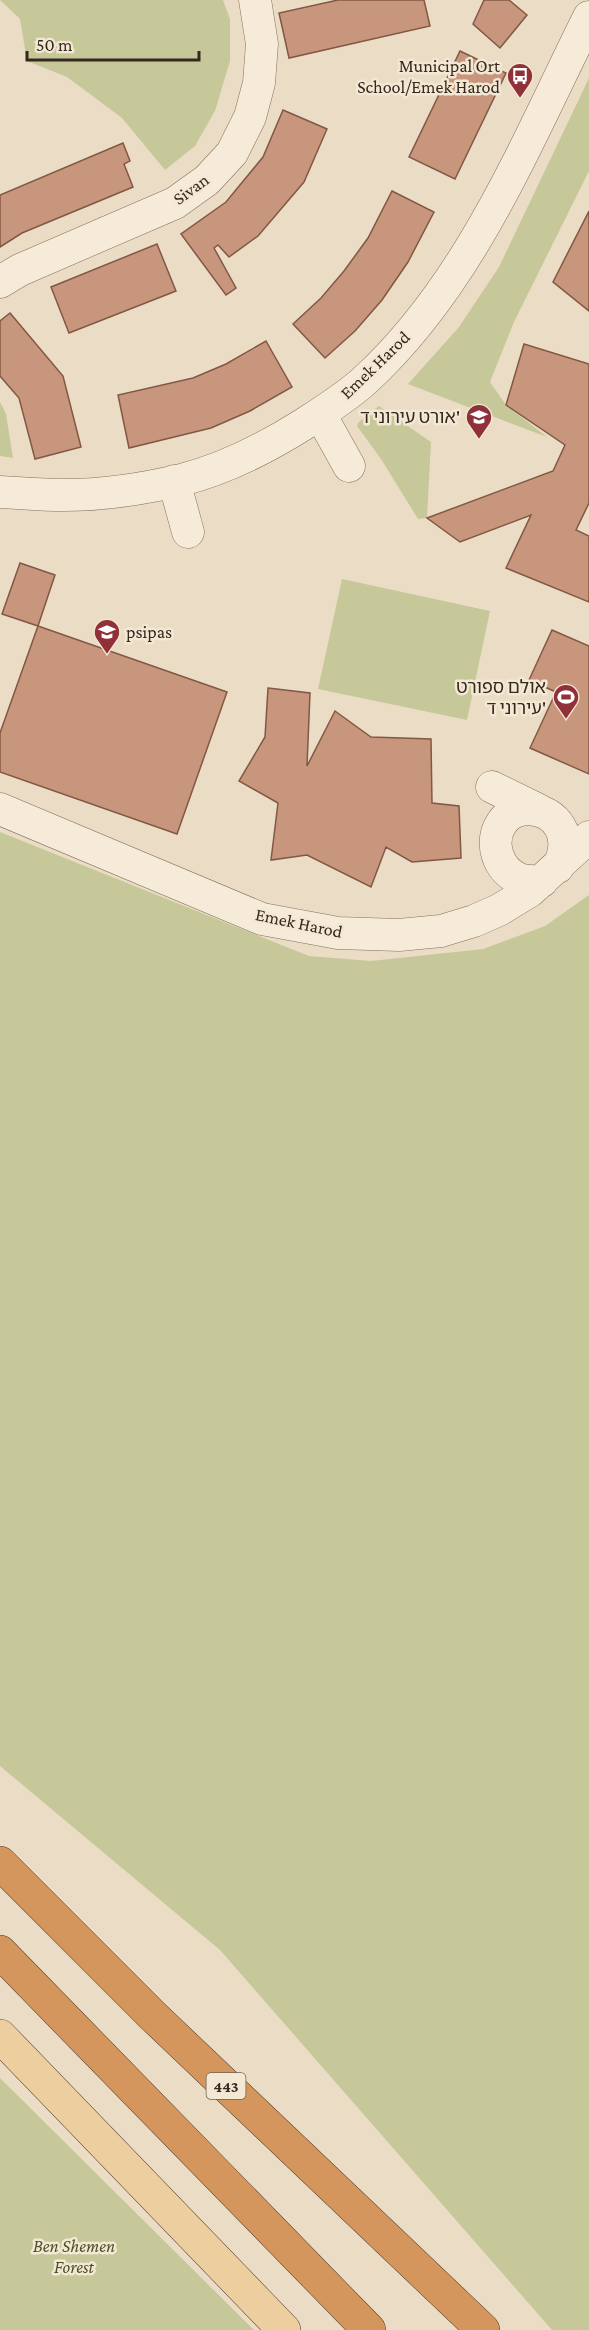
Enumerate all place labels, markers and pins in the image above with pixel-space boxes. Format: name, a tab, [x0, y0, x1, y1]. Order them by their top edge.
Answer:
place label: Municipal Ort School/Emek Harod	[357, 56, 501, 97]
bus stop icon: Municipal Ort School/Emek Harod	[505, 61, 535, 99]
school or university icon: אורט עירוני ד'	[464, 402, 494, 440]
place label: אורט עירוני ד'	[360, 407, 460, 427]
school or university icon: psipas	[92, 617, 122, 655]
place label: psipas	[126, 622, 172, 642]
place label: אולם ספורט עירוני ד'	[456, 677, 546, 718]
sports icon: אולם ספורט עירוני ד'	[551, 682, 581, 720]

